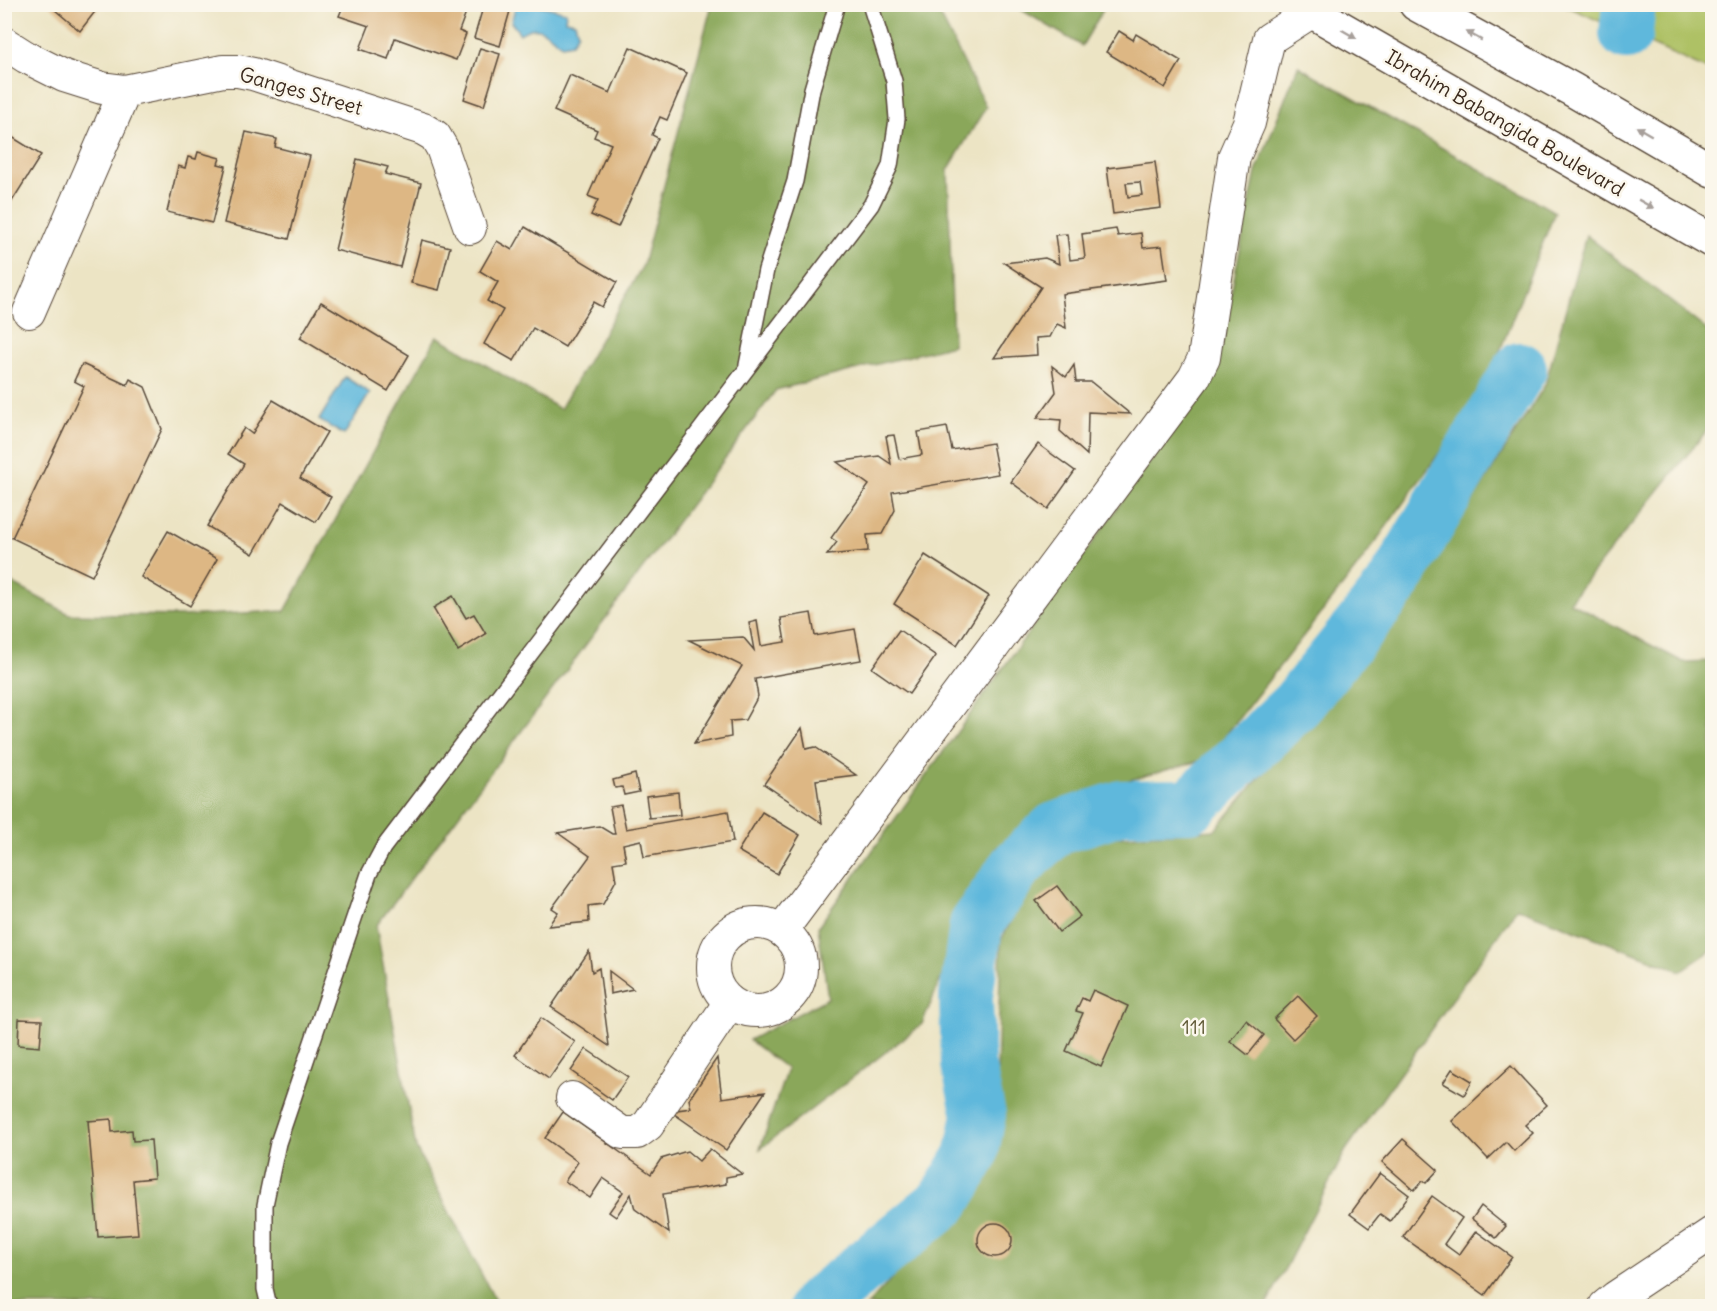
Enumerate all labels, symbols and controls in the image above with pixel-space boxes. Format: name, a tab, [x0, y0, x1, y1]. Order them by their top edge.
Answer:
one-way arrow	[1341, 29, 1358, 39]
one-way arrow	[1465, 31, 1482, 41]
street label: Ibrahim Babangida Boulevard	[1381, 44, 1629, 201]
street label: Ganges Street	[237, 61, 366, 120]
one-way arrow	[1636, 126, 1652, 137]
one-way arrow	[1638, 199, 1655, 209]
park label: 111	[1182, 1014, 1206, 1039]

